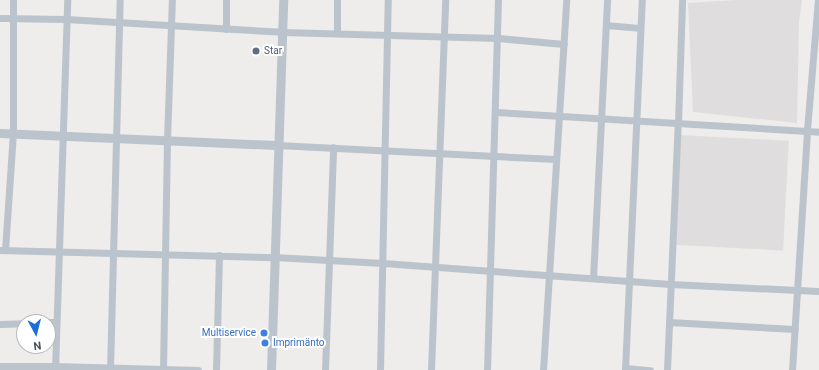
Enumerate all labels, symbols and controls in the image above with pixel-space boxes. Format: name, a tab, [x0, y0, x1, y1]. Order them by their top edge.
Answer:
place label: Star	[264, 45, 282, 57]
marker: Star	[251, 46, 261, 56]
north arrow	[16, 314, 56, 354]
place label: Multiservice	[202, 327, 256, 339]
marker: Multiservice	[259, 328, 269, 338]
place label: Imprimänto	[273, 337, 325, 349]
text: N	[33, 338, 42, 352]
marker: Imprimänto	[260, 338, 270, 348]

